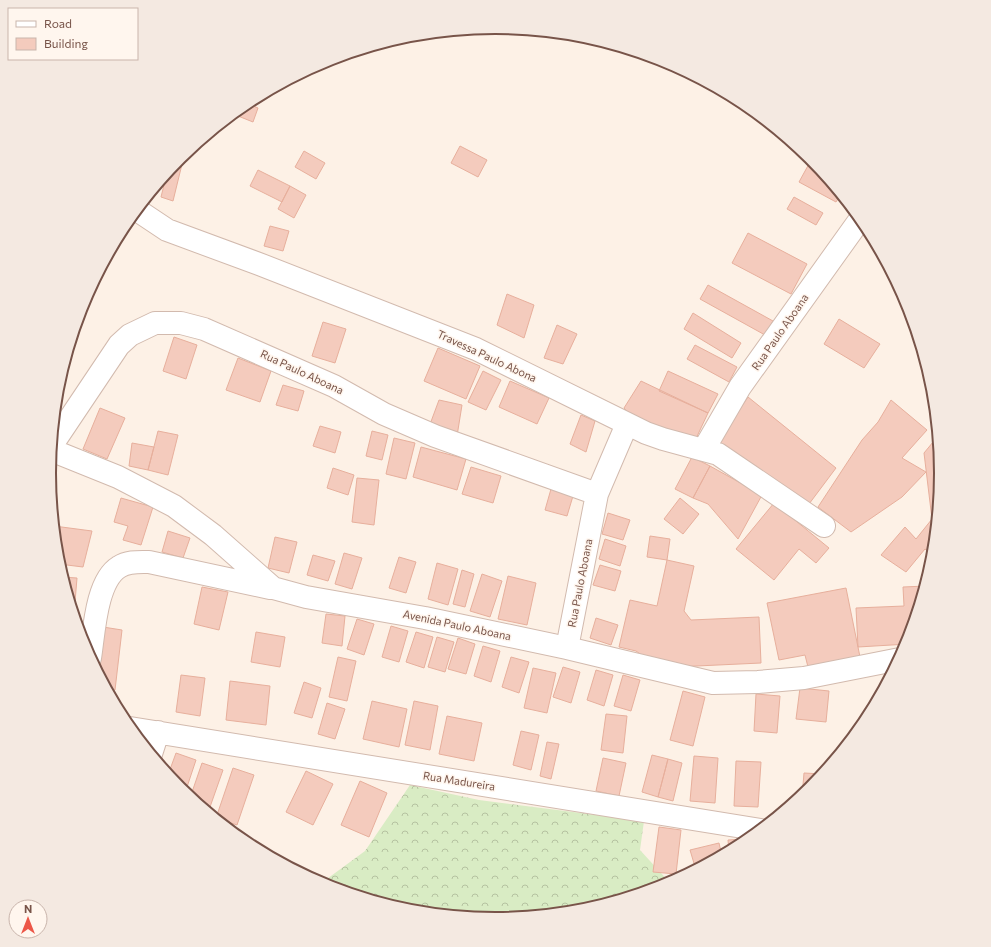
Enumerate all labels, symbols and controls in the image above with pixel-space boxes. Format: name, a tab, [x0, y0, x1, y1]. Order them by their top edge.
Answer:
legend	[8, 8, 138, 60]
text: Road	[44, 16, 72, 30]
text: Building	[44, 36, 88, 50]
street label: Rua Paulo Aboana	[748, 291, 811, 372]
street label: Travessa Paulo Abona	[435, 327, 539, 384]
street label: Rua Paulo Aboana	[259, 347, 346, 396]
street label: Rua Paulo Aboana	[565, 537, 594, 628]
street label: Avenida Paulo Aboana	[402, 607, 513, 642]
street label: Rua Madureira	[422, 768, 496, 793]
north arrow	[8, 899, 48, 939]
text: N	[24, 902, 32, 915]

